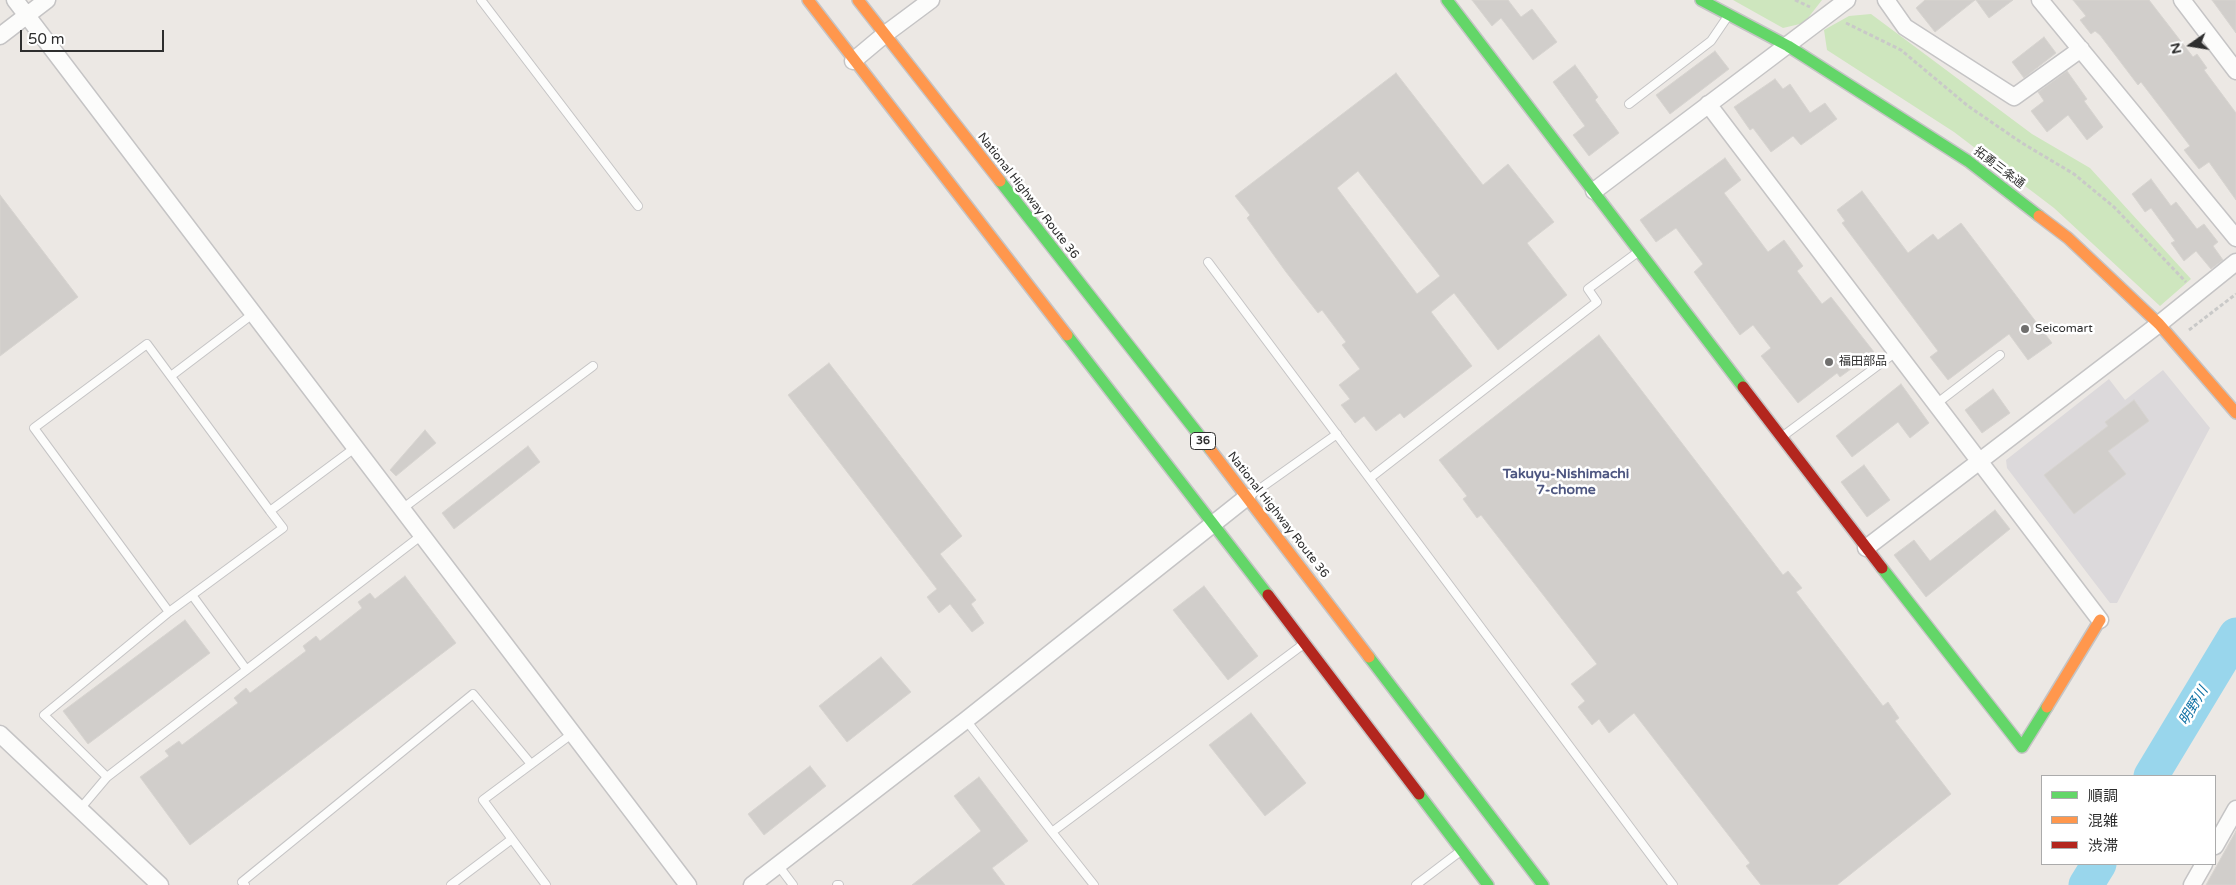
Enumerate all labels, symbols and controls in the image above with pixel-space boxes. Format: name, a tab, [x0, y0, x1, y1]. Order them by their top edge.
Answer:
scale bar	[22, 20, 166, 52]
north arrow	[2166, 20, 2216, 70]
text: 50 m	[28, 30, 65, 48]
text: N	[2166, 41, 2185, 56]
street label: National Highway Route 36	[974, 130, 1082, 262]
street label: 拓勇三条通	[1971, 144, 2027, 192]
place label: Seicomart	[2035, 322, 2093, 336]
marker: Seicomart	[2019, 323, 2031, 335]
place label: 福田部品	[1839, 355, 1887, 369]
marker: 福田部品	[1823, 356, 1835, 368]
road number: 36	[1190, 432, 1216, 450]
street label: National Highway Route 36	[1224, 449, 1332, 581]
district label: Takuyu-Nishimachi 7-chome	[1503, 466, 1629, 498]
water label: 明野川	[2176, 684, 2212, 728]
legend	[2041, 775, 2216, 865]
text: 順調	[2088, 787, 2118, 805]
text: 混雑	[2088, 812, 2118, 830]
text: 渋滞	[2088, 837, 2118, 855]

